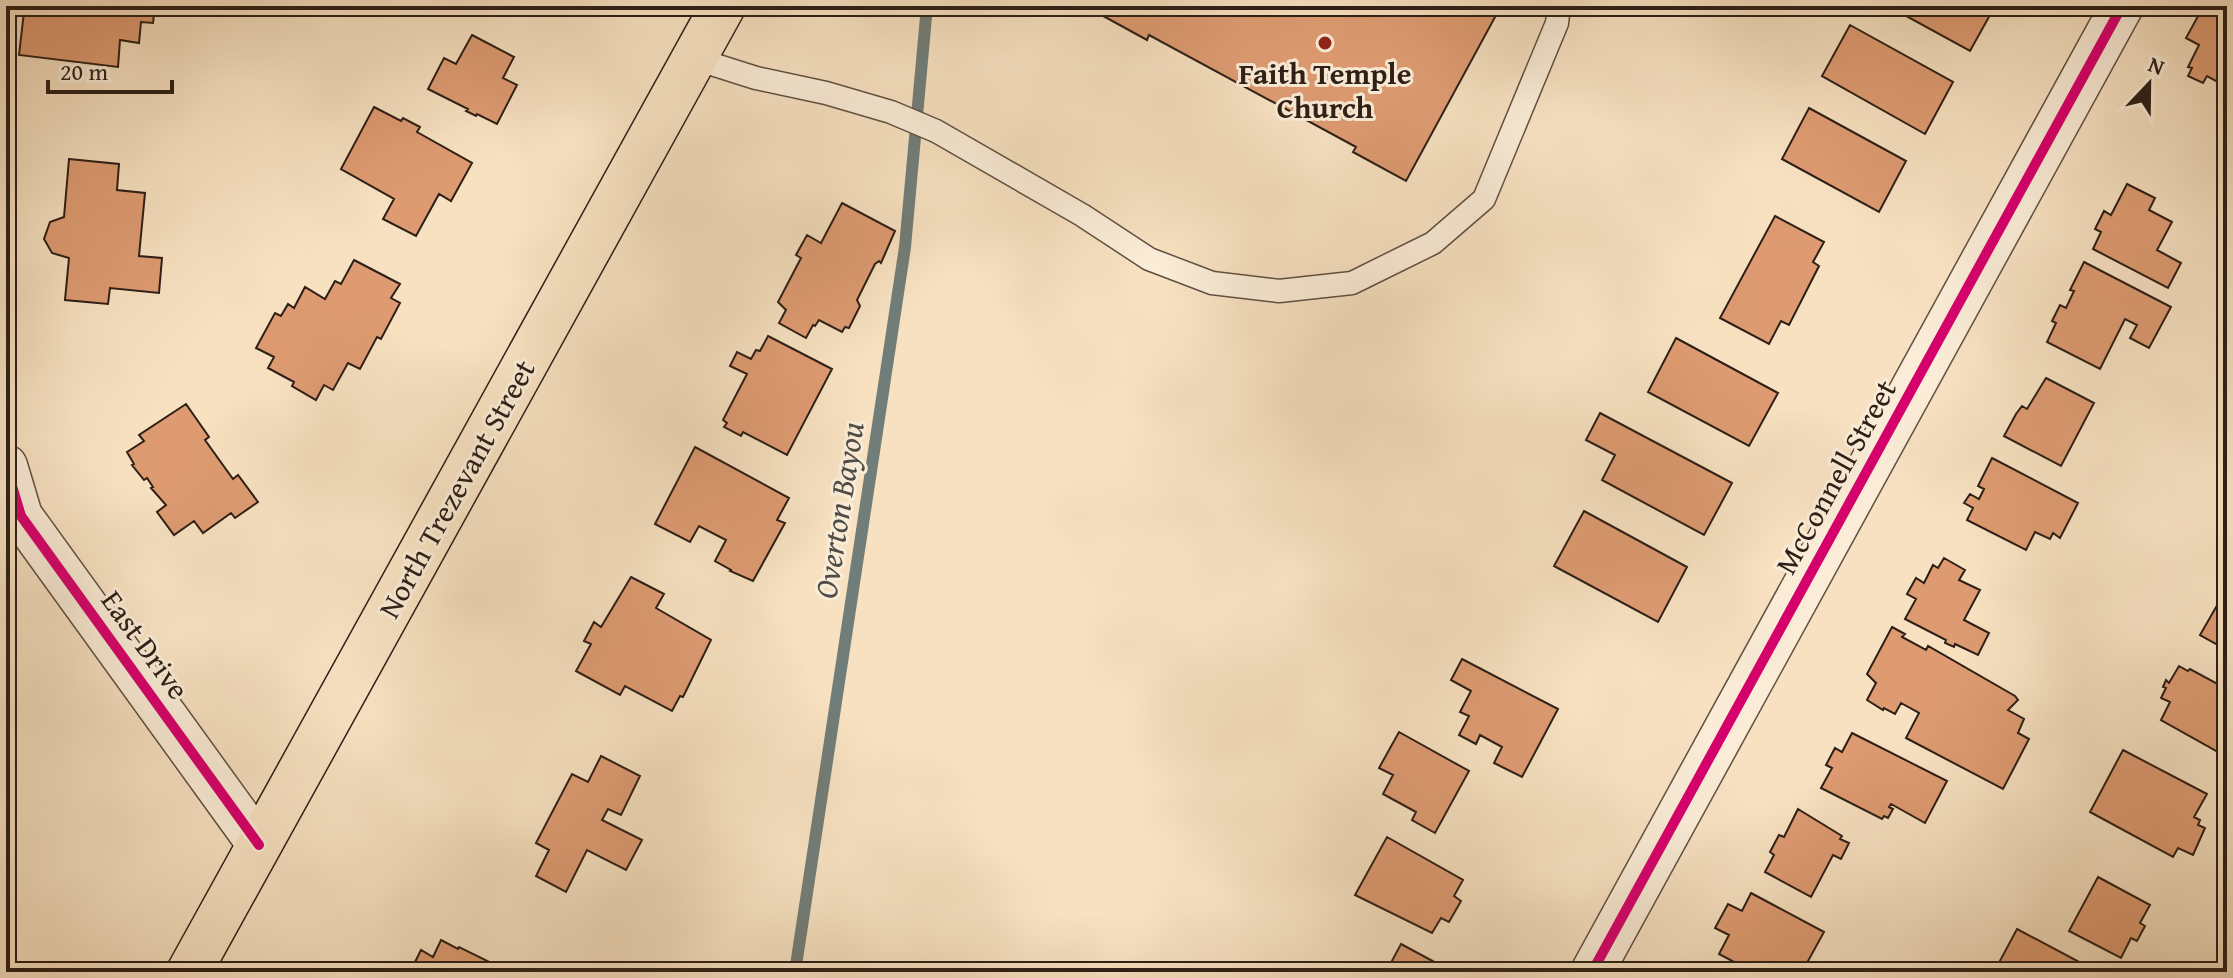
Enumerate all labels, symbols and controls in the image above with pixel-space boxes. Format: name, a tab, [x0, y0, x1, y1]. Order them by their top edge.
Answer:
marker: Faith Temple Church	[1316, 34, 1334, 52]
scale bar	[48, 44, 172, 94]
north arrow	[2109, 44, 2189, 124]
text: N	[2144, 48, 2170, 83]
place label: Faith Temple Church	[1239, 51, 1411, 129]
text: 20 m	[60, 54, 108, 89]
street label: North Trezevant Street	[367, 351, 546, 626]
street label: McConnell Street	[1763, 371, 1907, 582]
water label: Overton Bayou	[801, 418, 876, 602]
street label: East Drive	[91, 581, 201, 708]

